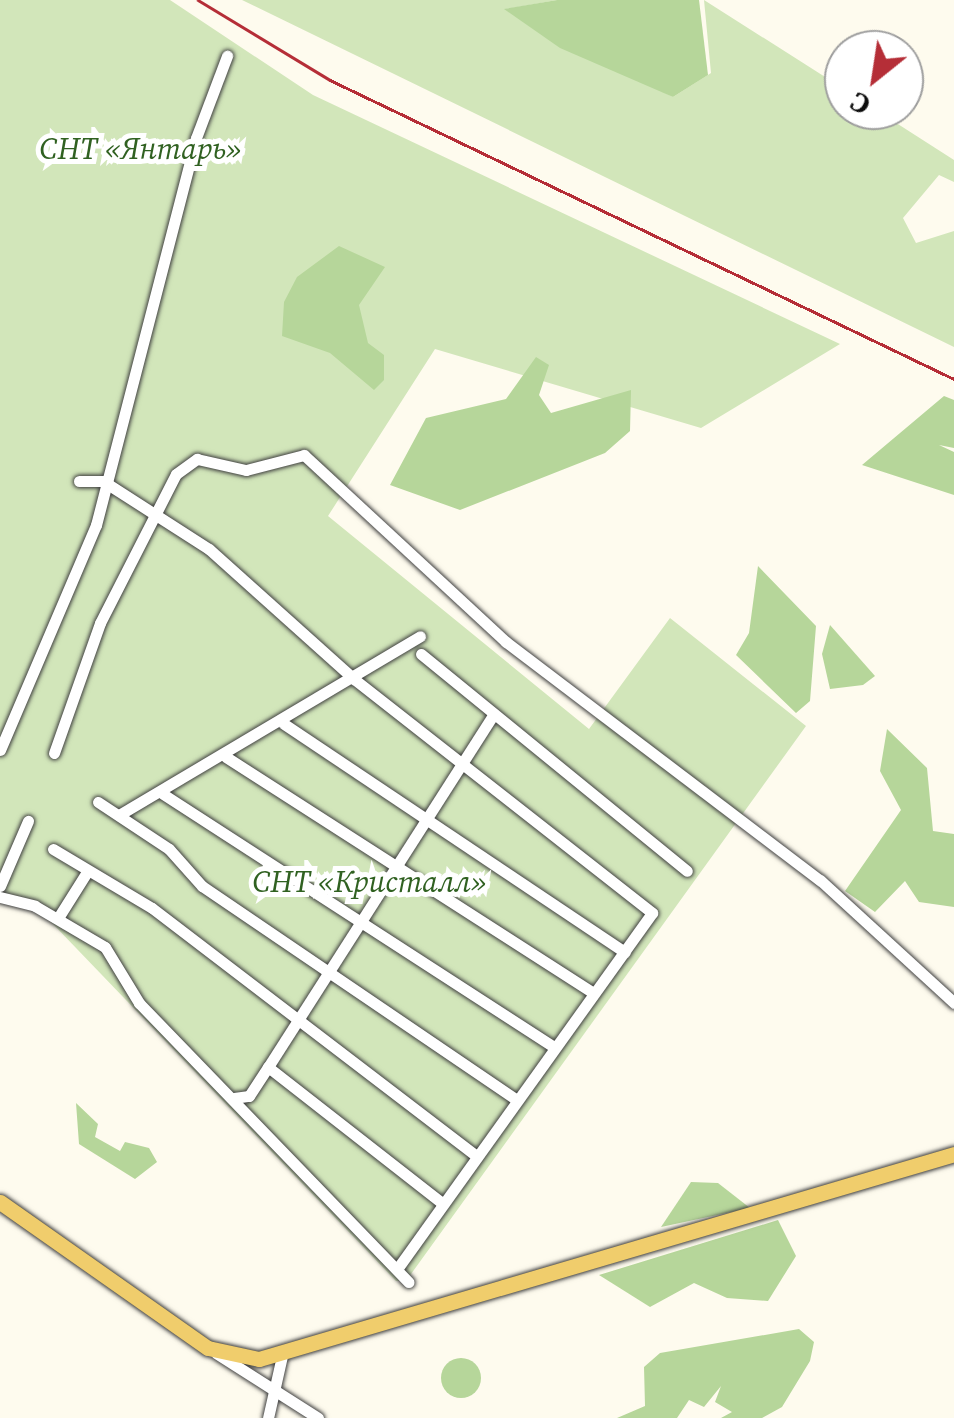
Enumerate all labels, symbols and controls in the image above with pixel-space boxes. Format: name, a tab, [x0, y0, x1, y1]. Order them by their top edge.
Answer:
north arrow	[824, 30, 924, 130]
text: С	[843, 83, 877, 125]
park label: СНТ «Янтарь»	[40, 131, 242, 167]
park label: СНТ «Кристалл»	[253, 864, 487, 900]

